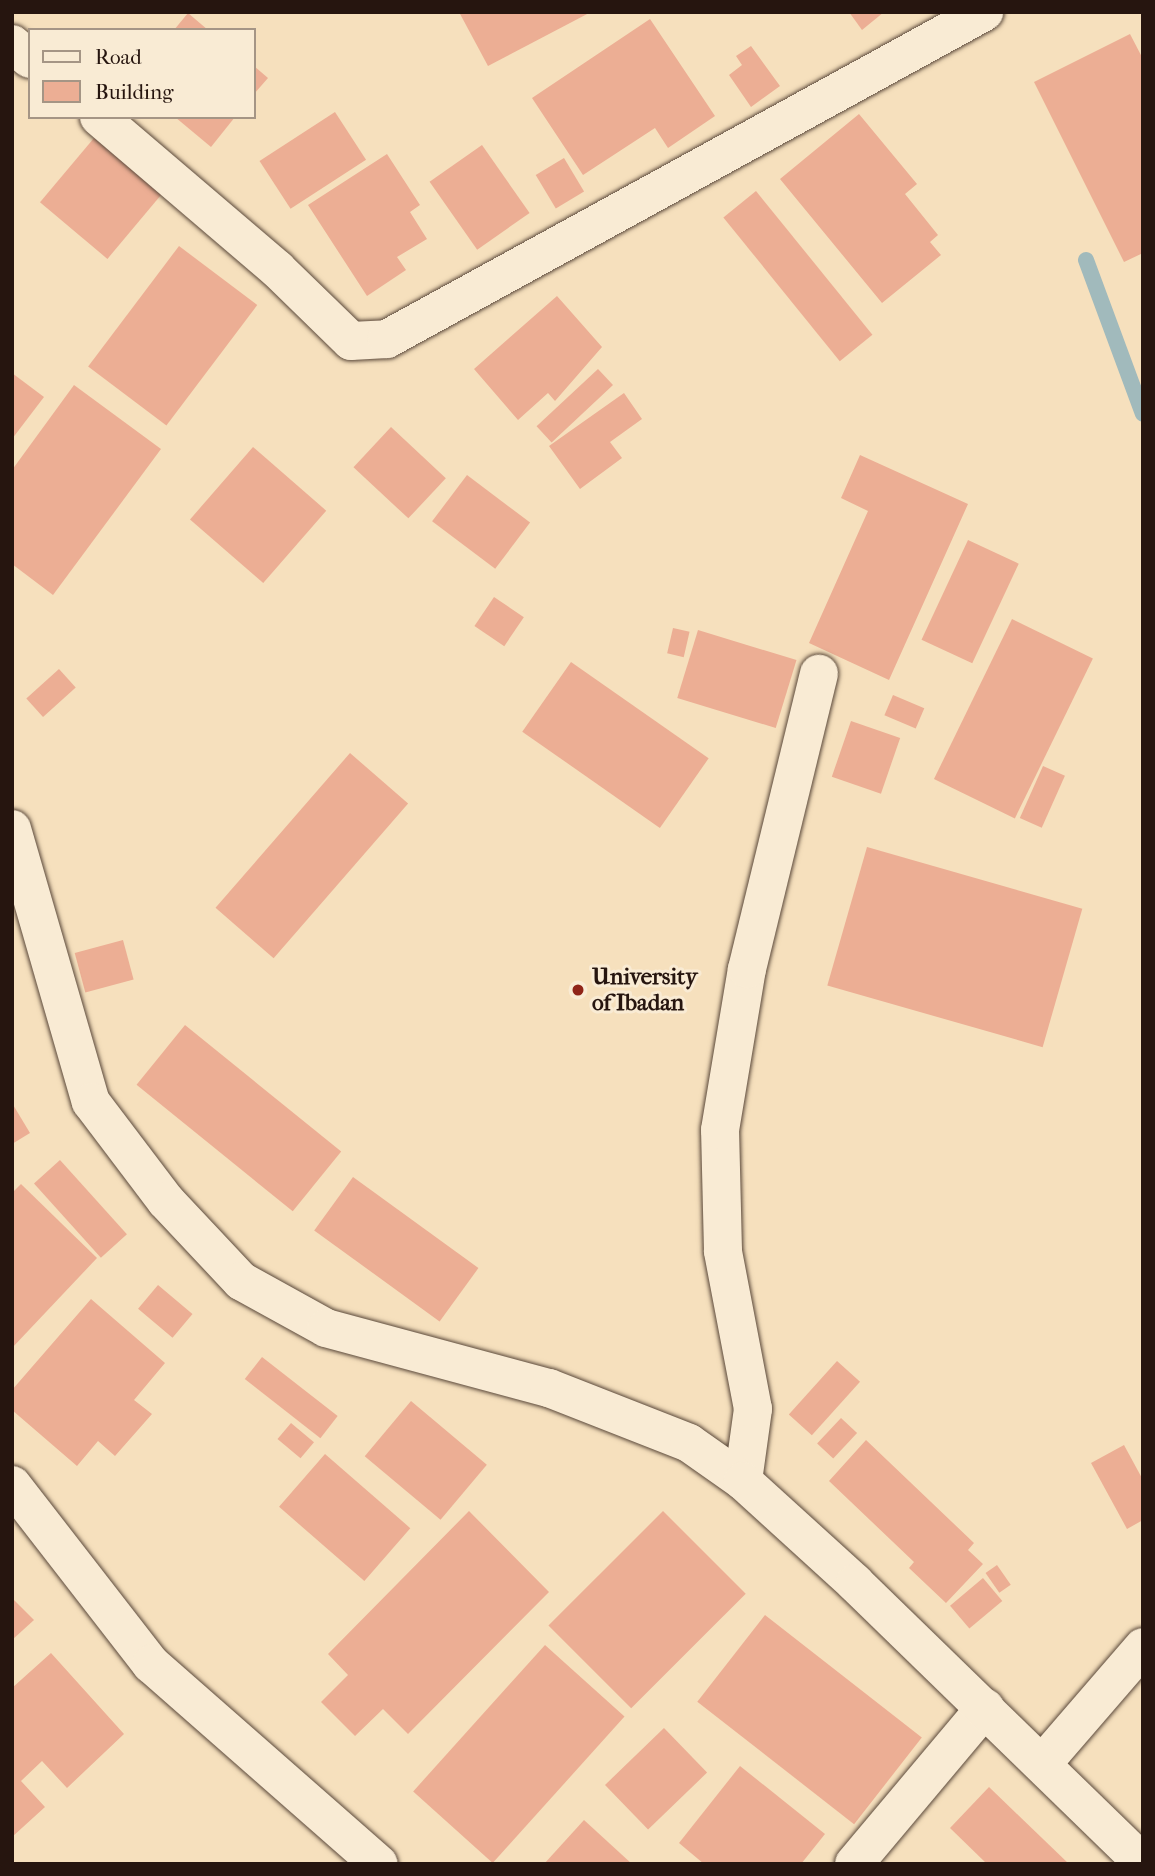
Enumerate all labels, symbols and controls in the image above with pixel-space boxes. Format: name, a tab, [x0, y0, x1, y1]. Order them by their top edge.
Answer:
legend	[28, 28, 256, 119]
text: Road	[95, 45, 142, 69]
text: Building	[95, 80, 173, 104]
place label: University of Ibadan	[592, 963, 697, 1017]
marker: University of Ibadan	[570, 982, 586, 998]

